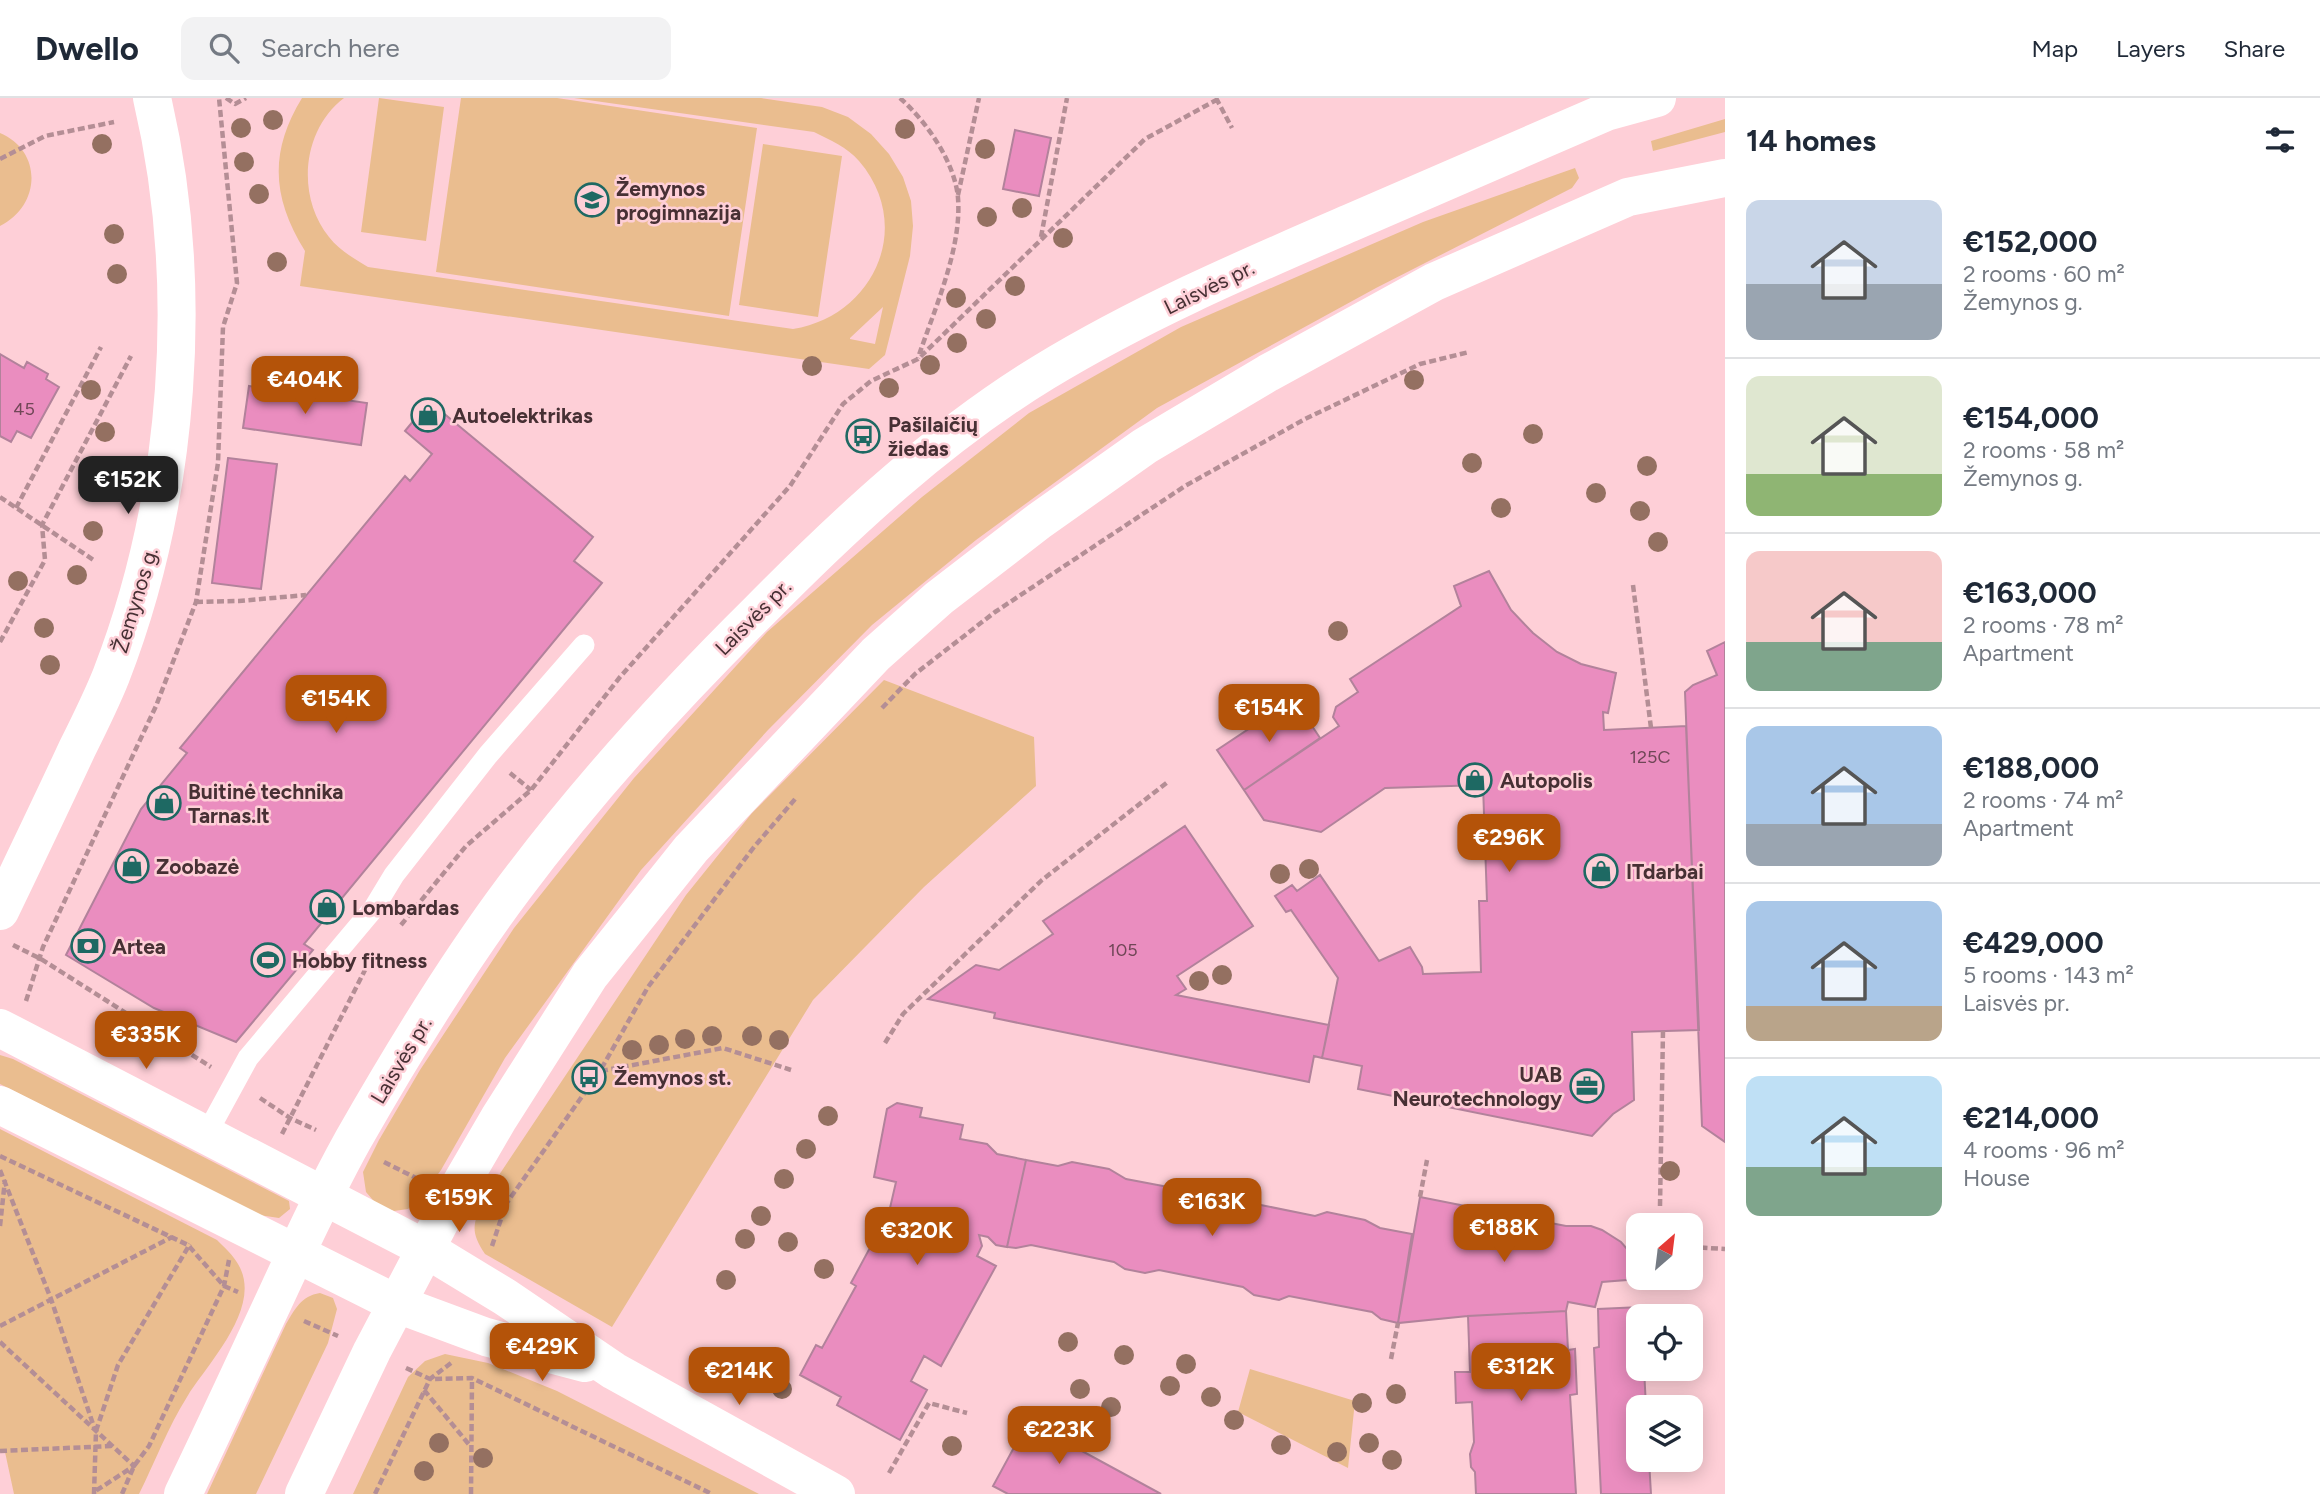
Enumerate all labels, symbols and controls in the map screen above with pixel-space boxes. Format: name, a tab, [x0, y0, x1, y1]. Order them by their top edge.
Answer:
search box	[181, 17, 671, 80]
text: Dwello	[35, 29, 139, 68]
icon: search	[205, 29, 243, 67]
text: Search here	[261, 32, 400, 64]
text: Map	[2031, 34, 2078, 63]
text: Layers	[2116, 34, 2185, 63]
text: Share	[2223, 34, 2285, 63]
icon: filters	[2261, 121, 2299, 159]
text: 14 homes	[1746, 122, 1876, 159]
place label: Žemynos progimnazija	[616, 176, 741, 225]
school or university icon: Žemynos progimnazija	[573, 181, 611, 219]
text: €152,000	[1963, 223, 2097, 260]
icon: home	[1802, 228, 1886, 312]
street label: Laisvės pr.	[1160, 254, 1258, 320]
text: 2 rooms · 60 m²	[1963, 260, 2125, 288]
text: Žemynos g.	[1963, 288, 2083, 316]
pin: €404K	[256, 356, 354, 416]
text: €404K	[267, 365, 343, 393]
shop icon: Autoelektrikas	[409, 396, 447, 434]
house number: 45	[13, 398, 35, 420]
text: €154,000	[1963, 399, 2099, 436]
place label: Autoelektrikas	[452, 403, 593, 428]
icon: home	[1802, 404, 1886, 488]
place label: Pašilaičių žiedas	[888, 412, 978, 461]
bus stop icon: Pašilaičių žiedas	[844, 417, 882, 455]
text: 2 rooms · 58 m²	[1963, 436, 2124, 464]
pin: €152K	[79, 456, 177, 516]
text: Žemynos g.	[1963, 464, 2083, 492]
text: €152K	[94, 465, 162, 493]
street label: Žemynos g.	[107, 544, 163, 656]
street label: Laisvės pr.	[710, 574, 796, 660]
text: €163,000	[1963, 574, 2097, 611]
icon: home	[1802, 579, 1886, 663]
text: 2 rooms · 78 m²	[1963, 611, 2124, 639]
text: Apartment	[1963, 639, 2074, 667]
pin: €154K	[287, 676, 385, 735]
text: €154K	[302, 684, 370, 712]
pin: €154K	[1220, 684, 1318, 744]
text: €154K	[1235, 693, 1303, 721]
house number: 125C	[1630, 746, 1670, 768]
text: €188,000	[1963, 749, 2099, 786]
icon: home	[1802, 754, 1886, 838]
shop icon: Autopolis	[1456, 761, 1494, 799]
place label: Autopolis	[1500, 768, 1593, 793]
place label: Buitinė technika Tarnas.lt	[188, 779, 344, 828]
shop icon: Buitinė technika Tarnas.lt	[145, 784, 183, 822]
text: 2 rooms · 74 m²	[1963, 786, 2124, 814]
pin: €296K	[1460, 814, 1558, 874]
text: Apartment	[1963, 814, 2074, 842]
text: €296K	[1473, 823, 1545, 851]
shop icon: Zoobazė	[113, 847, 151, 885]
shop icon: ITdarbai	[1582, 852, 1620, 890]
place label: Zoobazė	[156, 854, 239, 879]
place label: ITdarbai	[1626, 859, 1704, 884]
shop icon: Lombardas	[308, 888, 346, 926]
place label: Lombardas	[352, 895, 459, 920]
text: €429,000	[1963, 924, 2104, 961]
bank icon: Artea	[69, 927, 107, 965]
icon: home	[1802, 929, 1886, 1013]
place label: Artea	[112, 934, 166, 959]
house number: 105	[1108, 939, 1138, 961]
sports icon: Hobby fitness	[249, 941, 287, 979]
place label: Hobby fitness	[292, 948, 427, 973]
text: 5 rooms · 143 m²	[1963, 961, 2134, 989]
text: Laisvės pr.	[1963, 989, 2070, 1017]
pin: €335K	[97, 1012, 195, 1071]
street label: Laisvės pr.	[365, 1012, 437, 1108]
text: €335K	[111, 1020, 181, 1048]
bus stop icon: Žemynos st.	[570, 1058, 608, 1096]
place label: UAB Neurotechnology	[1393, 1062, 1563, 1111]
place label: Žemynos st.	[614, 1065, 731, 1090]
office icon: UAB Neurotechnology	[1568, 1067, 1606, 1105]
text: €214,000	[1963, 1099, 2099, 1136]
icon: home	[1802, 1104, 1886, 1188]
text: 4 rooms · 96 m²	[1963, 1136, 2125, 1164]
text: House	[1963, 1164, 2030, 1192]
pin: €159K	[410, 1174, 508, 1234]
pin: €163K	[1163, 1178, 1261, 1238]
text: €159K	[425, 1183, 493, 1211]
text: €163K	[1178, 1187, 1246, 1215]
pin: €188K	[1455, 1204, 1553, 1264]
pin: €320K	[868, 1208, 966, 1267]
text: €188K	[1469, 1213, 1539, 1241]
north arrow	[1626, 1213, 1703, 1290]
map controls	[1626, 1213, 1703, 1472]
text: €320K	[881, 1216, 953, 1244]
button: locate	[1626, 1304, 1703, 1381]
pin: €429K	[493, 1324, 591, 1383]
text: €429K	[506, 1332, 578, 1360]
pin: €312K	[1472, 1344, 1570, 1403]
pin: €214K	[690, 1348, 788, 1407]
text: €312K	[1487, 1352, 1555, 1380]
text: €214K	[705, 1356, 773, 1384]
button: layers	[1626, 1395, 1703, 1472]
pin: €223K	[1010, 1406, 1108, 1466]
text: €223K	[1024, 1415, 1094, 1443]

